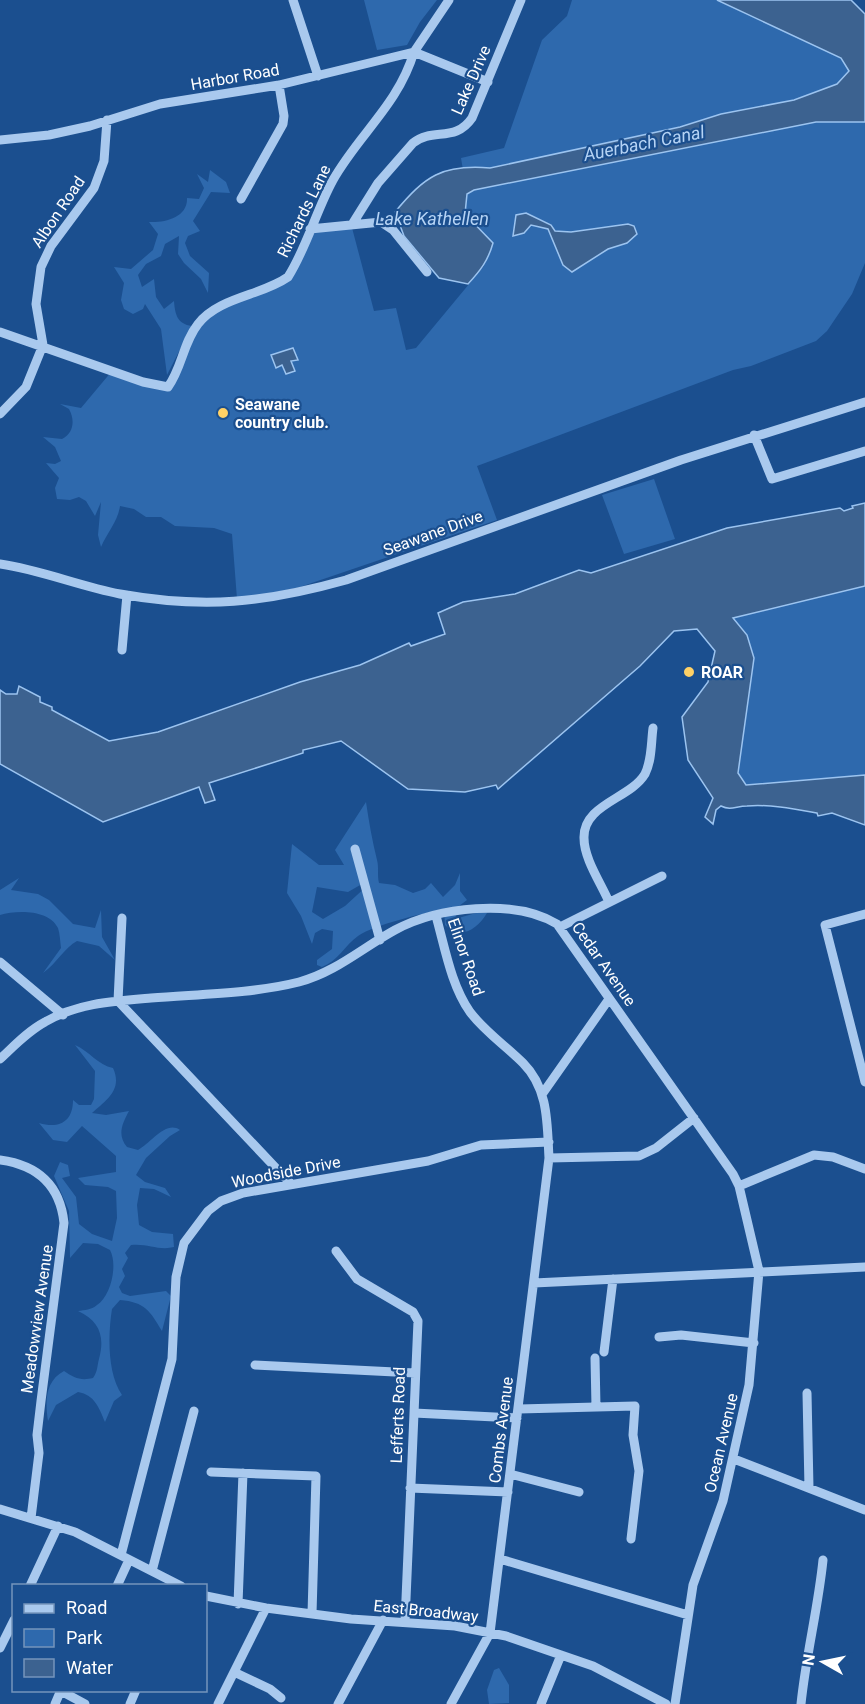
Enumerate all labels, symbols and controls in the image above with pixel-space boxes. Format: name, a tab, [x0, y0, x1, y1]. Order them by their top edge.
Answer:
street label: Lake Drive	[447, 42, 495, 118]
street label: Harbor Road	[189, 60, 281, 94]
water label: Auerbach Canal	[581, 121, 707, 165]
street label: Richards Lane	[273, 162, 335, 260]
street label: Albon Road	[27, 173, 89, 251]
water label: Lake Kathellen	[375, 208, 489, 229]
place label: Seawane country club.	[235, 395, 329, 432]
marker: Seawane country club.	[216, 406, 230, 420]
street label: Seawane Drive	[381, 506, 485, 560]
place label: ROAR	[701, 663, 743, 682]
marker: ROAR	[682, 665, 696, 679]
street label: Elinor Road	[444, 916, 488, 998]
street label: Cedar Avenue	[568, 918, 640, 1010]
street label: Woodside Drive	[230, 1152, 342, 1192]
street label: Meadowview Avenue	[17, 1244, 57, 1394]
street label: Lefferts Road	[387, 1366, 409, 1464]
street label: Combs Avenue	[485, 1376, 517, 1484]
street label: Ocean Avenue	[700, 1391, 742, 1495]
legend	[12, 1584, 207, 1692]
street label: East Broadway	[373, 1596, 480, 1626]
text: Road	[66, 1597, 107, 1618]
text: Park	[66, 1627, 103, 1648]
north arrow	[793, 1632, 853, 1692]
text: N	[798, 1653, 819, 1667]
text: Water	[66, 1657, 113, 1678]

